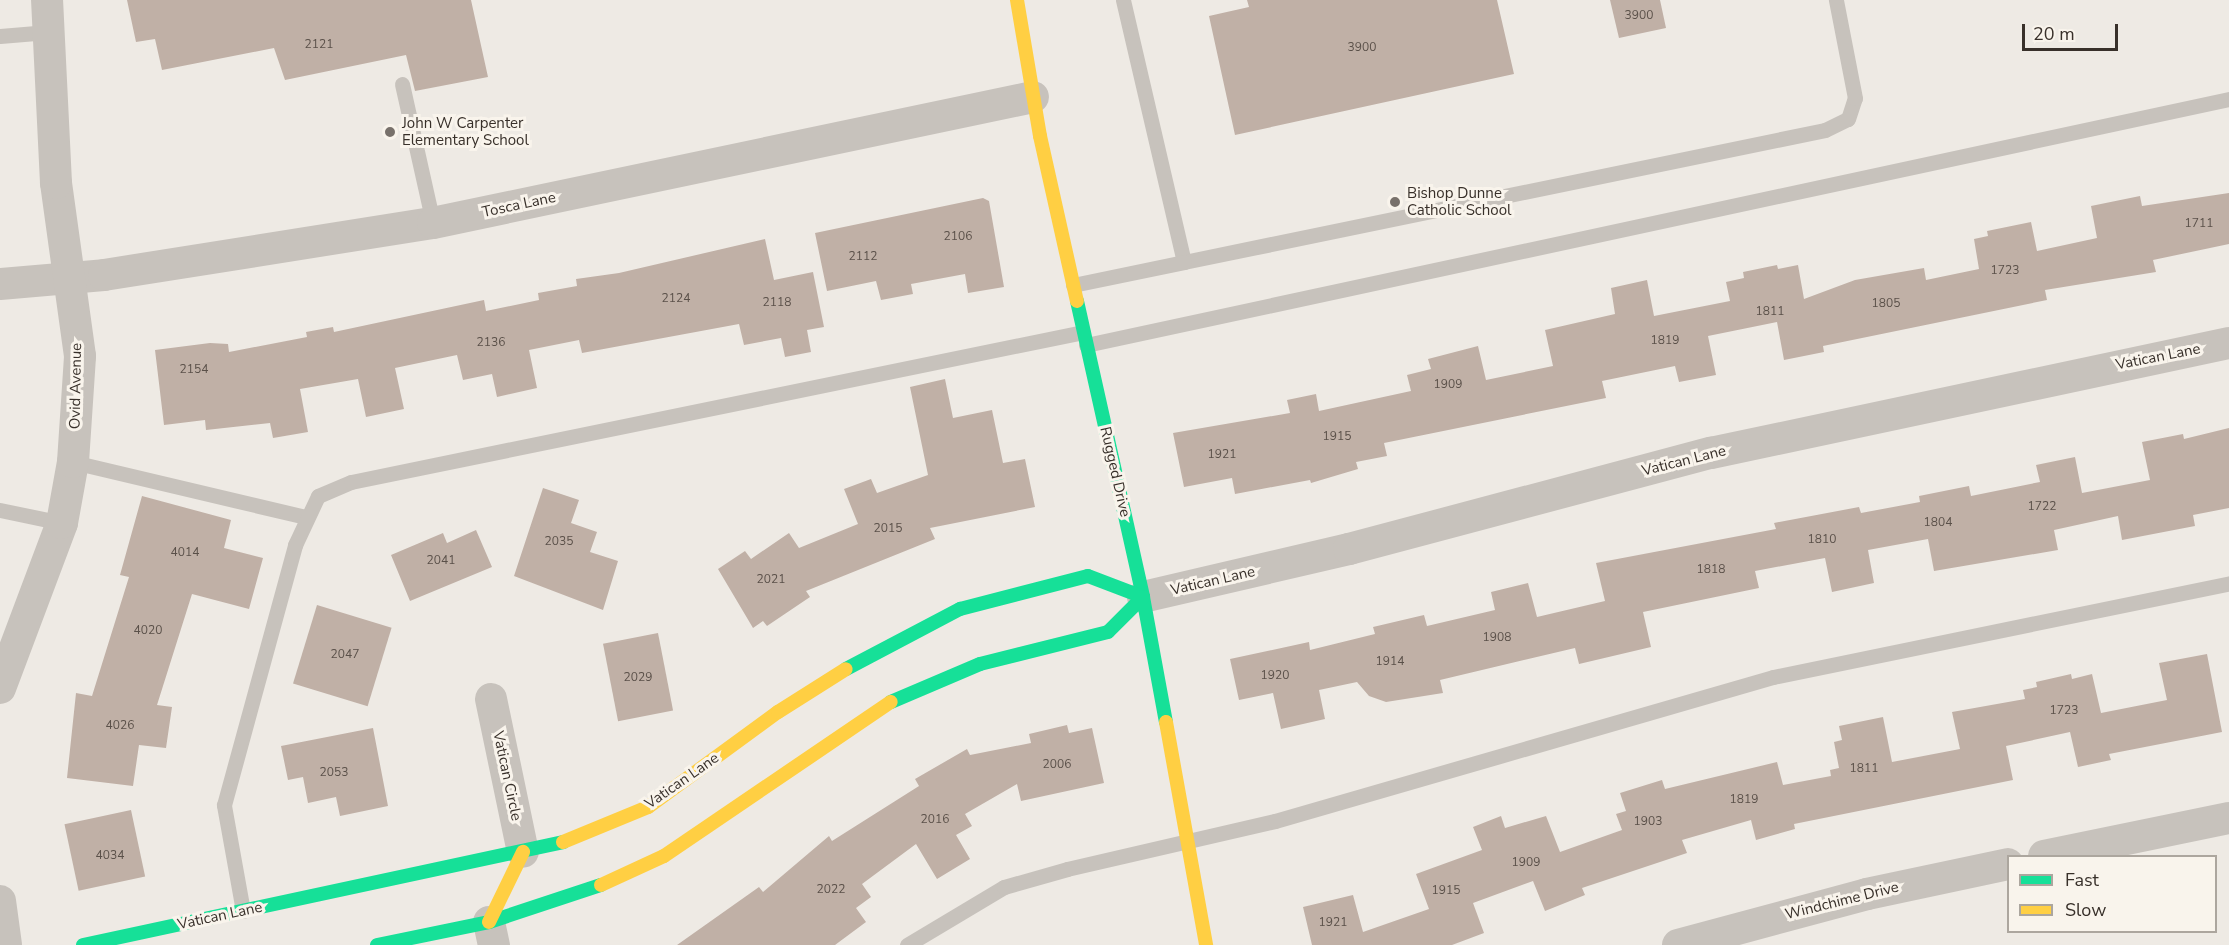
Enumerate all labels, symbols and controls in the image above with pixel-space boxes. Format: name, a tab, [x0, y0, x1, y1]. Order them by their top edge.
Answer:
house number: 3900	[1625, 9, 1653, 23]
scale bar	[2025, 12, 2121, 50]
text: 20 m	[2033, 22, 2075, 46]
house number: 2121	[305, 38, 333, 52]
house number: 3900	[1348, 41, 1376, 55]
place label: John W Carpenter Elementary School	[402, 114, 529, 149]
marker: John W Carpenter Elementary School	[383, 125, 397, 139]
place label: Bishop Dunne Catholic School	[1407, 184, 1511, 219]
street label: Tosca Lane	[481, 188, 557, 222]
marker: Bishop Dunne Catholic School	[1388, 195, 1402, 209]
house number: 1711	[2185, 217, 2213, 231]
house number: 2106	[944, 230, 972, 244]
house number: 2112	[849, 250, 877, 264]
house number: 1723	[1991, 264, 2019, 278]
house number: 2124	[662, 292, 690, 306]
house number: 2118	[763, 296, 791, 310]
house number: 1805	[1872, 297, 1900, 311]
house number: 1811	[1756, 305, 1784, 319]
house number: 1819	[1651, 334, 1679, 348]
house number: 2136	[477, 336, 505, 350]
street label: Vatican Lane	[2114, 340, 2202, 374]
street label: Ovid Avenue	[66, 343, 86, 429]
house number: 2154	[180, 363, 208, 377]
house number: 1909	[1434, 378, 1462, 392]
street label: Rugged Drive	[1096, 425, 1134, 519]
house number: 1915	[1323, 430, 1351, 444]
street label: Vatican Lane	[1640, 442, 1728, 480]
house number: 1921	[1208, 448, 1236, 462]
house number: 1722	[2028, 500, 2056, 514]
house number: 1804	[1924, 516, 1952, 530]
house number: 2015	[874, 522, 902, 536]
house number: 1810	[1808, 533, 1836, 547]
house number: 2035	[545, 535, 573, 549]
house number: 4014	[171, 546, 199, 560]
house number: 2041	[427, 554, 455, 568]
street label: Vatican Lane	[1169, 563, 1257, 599]
house number: 1818	[1697, 563, 1725, 577]
house number: 2021	[757, 573, 785, 587]
house number: 4020	[134, 624, 162, 638]
house number: 1908	[1483, 631, 1511, 645]
house number: 2047	[331, 648, 359, 662]
house number: 1914	[1376, 655, 1404, 669]
house number: 1920	[1261, 669, 1289, 683]
house number: 2029	[624, 671, 652, 685]
house number: 1723	[2050, 704, 2078, 718]
house number: 4026	[106, 719, 134, 733]
street label: Vatican Circle	[489, 729, 525, 823]
street label: Vatican Lane	[642, 749, 722, 813]
house number: 2006	[1043, 758, 1071, 772]
house number: 1811	[1850, 762, 1878, 776]
house number: 2053	[320, 766, 348, 780]
house number: 1819	[1730, 793, 1758, 807]
house number: 2016	[921, 813, 949, 827]
house number: 1903	[1634, 815, 1662, 829]
house number: 4034	[96, 849, 124, 863]
legend	[2007, 855, 2217, 933]
house number: 1909	[1512, 856, 1540, 870]
text: Fast	[2065, 868, 2099, 892]
street label: Windchime Drive	[1783, 878, 1901, 924]
house number: 2022	[817, 883, 845, 897]
house number: 1915	[1432, 884, 1460, 898]
street label: Vatican Lane	[176, 898, 264, 934]
text: Slow	[2065, 898, 2106, 922]
house number: 1921	[1319, 916, 1347, 930]

